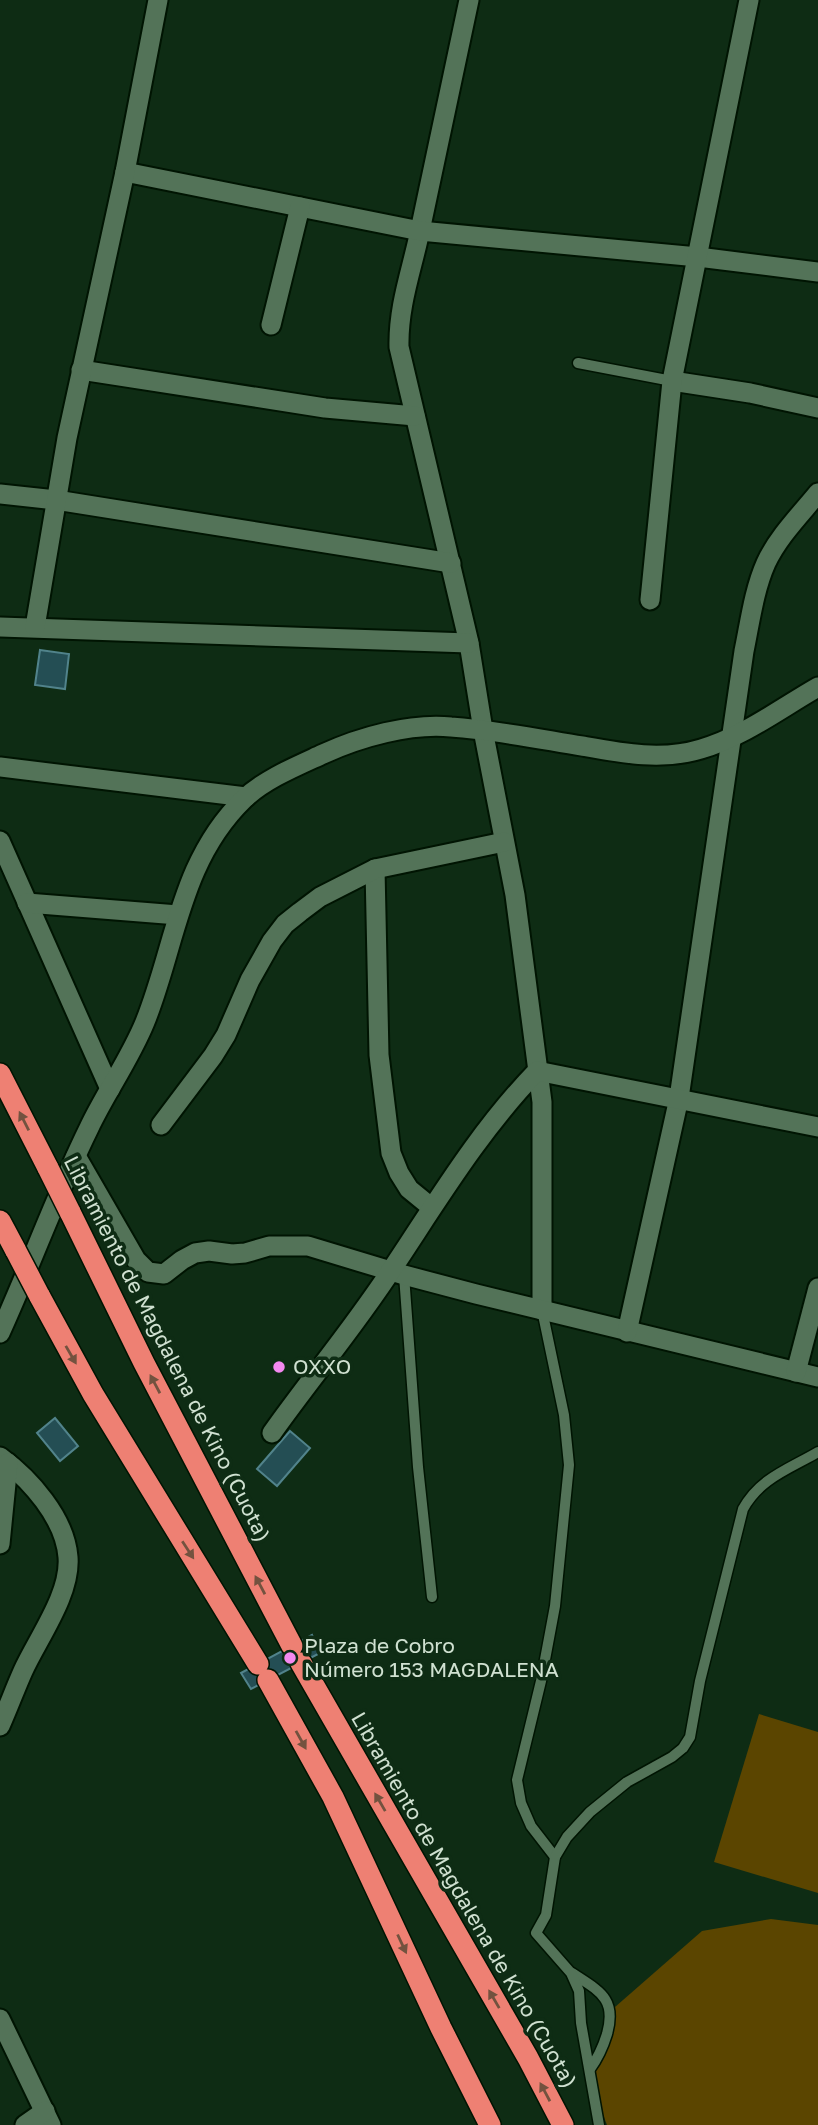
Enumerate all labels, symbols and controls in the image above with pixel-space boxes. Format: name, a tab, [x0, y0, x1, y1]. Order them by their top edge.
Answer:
one-way arrow	[18, 1111, 30, 1131]
street label: Libramiento de Magdalena de Kino (Cuota)	[59, 1151, 277, 1546]
one-way arrow	[64, 1346, 77, 1365]
place label: OXXO	[293, 1353, 351, 1379]
marker: OXXO	[271, 1359, 287, 1375]
one-way arrow	[149, 1374, 160, 1394]
one-way arrow	[181, 1540, 194, 1560]
one-way arrow	[254, 1576, 266, 1595]
place label: Plaza de Cobro Número 153 MAGDALENA	[304, 1632, 559, 1682]
marker: Plaza de Cobro Número 153 MAGDALENA	[282, 1650, 298, 1666]
street label: Libramiento de Magdalena de Kino (Cuota)	[346, 1707, 583, 2092]
one-way arrow	[295, 1730, 307, 1750]
one-way arrow	[374, 1793, 386, 1812]
one-way arrow	[396, 1934, 408, 1954]
one-way arrow	[488, 1990, 500, 2009]
one-way arrow	[540, 2082, 551, 2102]

